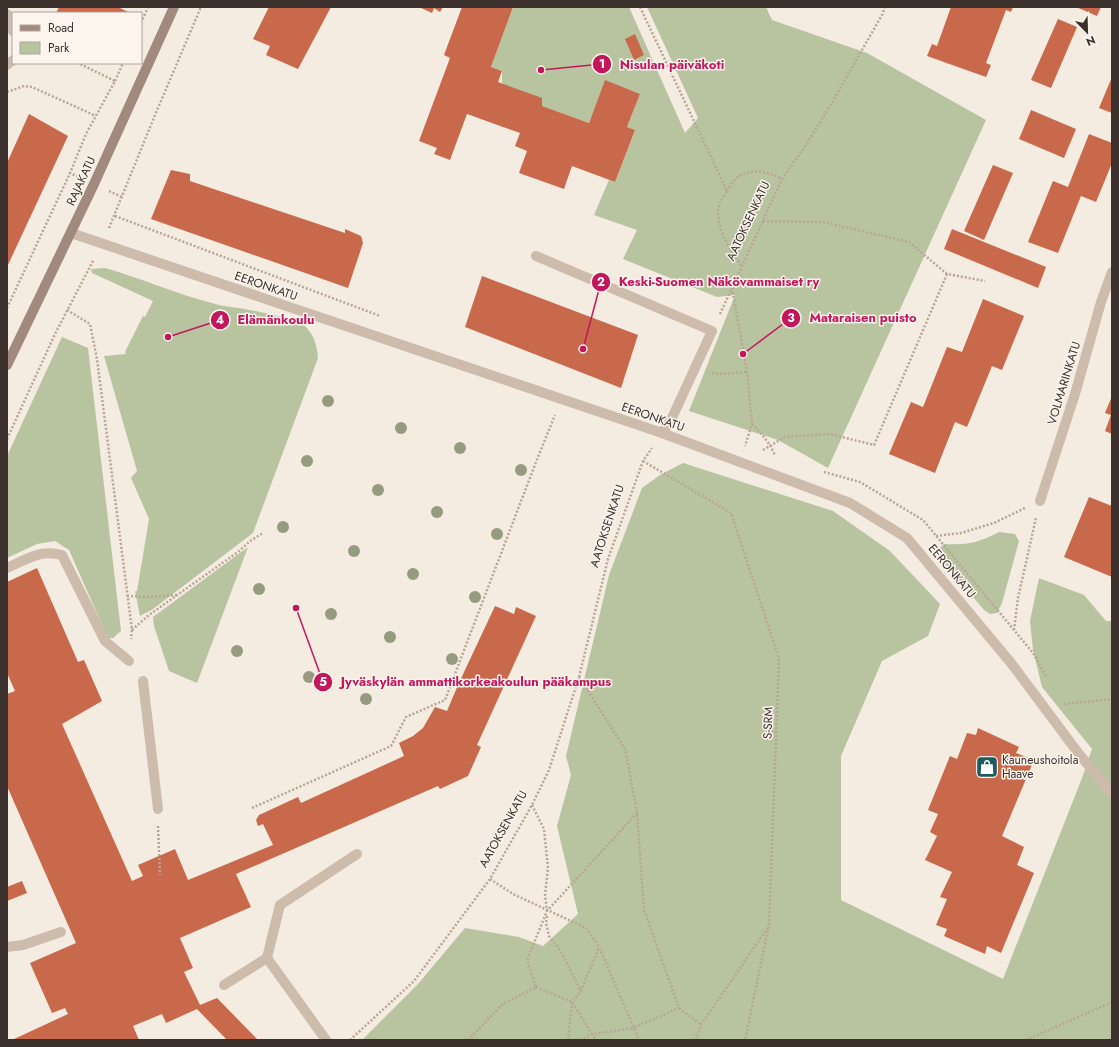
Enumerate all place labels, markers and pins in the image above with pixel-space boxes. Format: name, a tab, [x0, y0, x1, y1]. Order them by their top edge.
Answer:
callout: Nisulan päiväkoti	[592, 52, 732, 77]
callout: Keski-Suomen Näkövammaiset ry	[591, 269, 828, 294]
callout: Mataraisen puisto	[781, 305, 924, 330]
callout: Elämänkoulu	[210, 307, 323, 332]
callout: Jyväskylän ammattikorkeakoulun pääkampus	[313, 669, 620, 694]
place label: Kauneushoitola Haave	[1002, 751, 1079, 783]
shop icon: Kauneushoitola Haave	[974, 754, 1000, 780]

